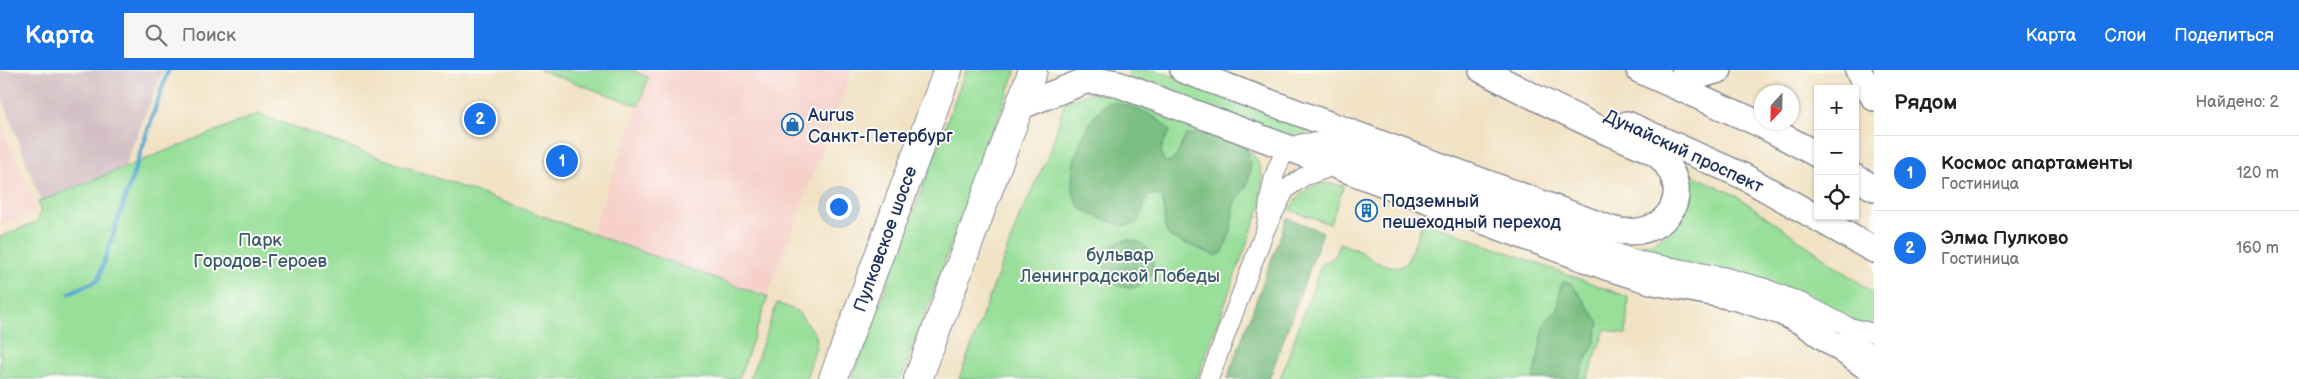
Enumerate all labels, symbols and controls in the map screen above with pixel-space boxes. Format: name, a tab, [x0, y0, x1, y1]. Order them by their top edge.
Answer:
search box	[124, 13, 474, 58]
text: Карта	[25, 21, 94, 50]
icon: search	[142, 21, 170, 49]
text: Поиск	[182, 24, 236, 47]
text: Карта	[2026, 25, 2076, 46]
text: Слои	[2104, 25, 2146, 46]
text: Поделиться	[2174, 25, 2274, 46]
north arrow	[1754, 85, 1799, 130]
map controls	[1814, 85, 1859, 220]
button: +	[1814, 85, 1859, 130]
text: Рядом	[1894, 90, 1957, 115]
text: Найдено: 2	[2195, 93, 2279, 112]
pin: 2	[464, 100, 496, 138]
place label: Aurus Санкт-Петербург	[808, 105, 953, 147]
street label: Дунайский проспект	[1601, 105, 1767, 198]
shop icon: Aurus Санкт-Петербург	[780, 113, 804, 137]
button: −	[1814, 130, 1859, 175]
pin: 1	[546, 142, 578, 180]
text: Космос апартаменты	[1941, 152, 2133, 175]
street label: Пулковское шоссе	[849, 163, 922, 315]
text: 1	[1907, 164, 1913, 183]
text: 120 m	[2236, 164, 2279, 183]
button: locate	[1814, 175, 1859, 220]
text: Гостиница	[1941, 175, 2019, 194]
place label: Подземный пешеходный переход	[1382, 191, 1561, 233]
your location	[826, 194, 852, 220]
building icon: Подземный пешеходный переход	[1354, 199, 1378, 223]
text: Элма Пулково	[1941, 227, 2069, 250]
park label: Парк Городов-Героев	[193, 230, 327, 272]
text: 2	[1905, 239, 1915, 258]
text: 160 m	[2236, 239, 2279, 258]
park label: бульвар Ленинградской Победы	[1019, 245, 1220, 287]
text: Гостиница	[1941, 250, 2019, 269]

